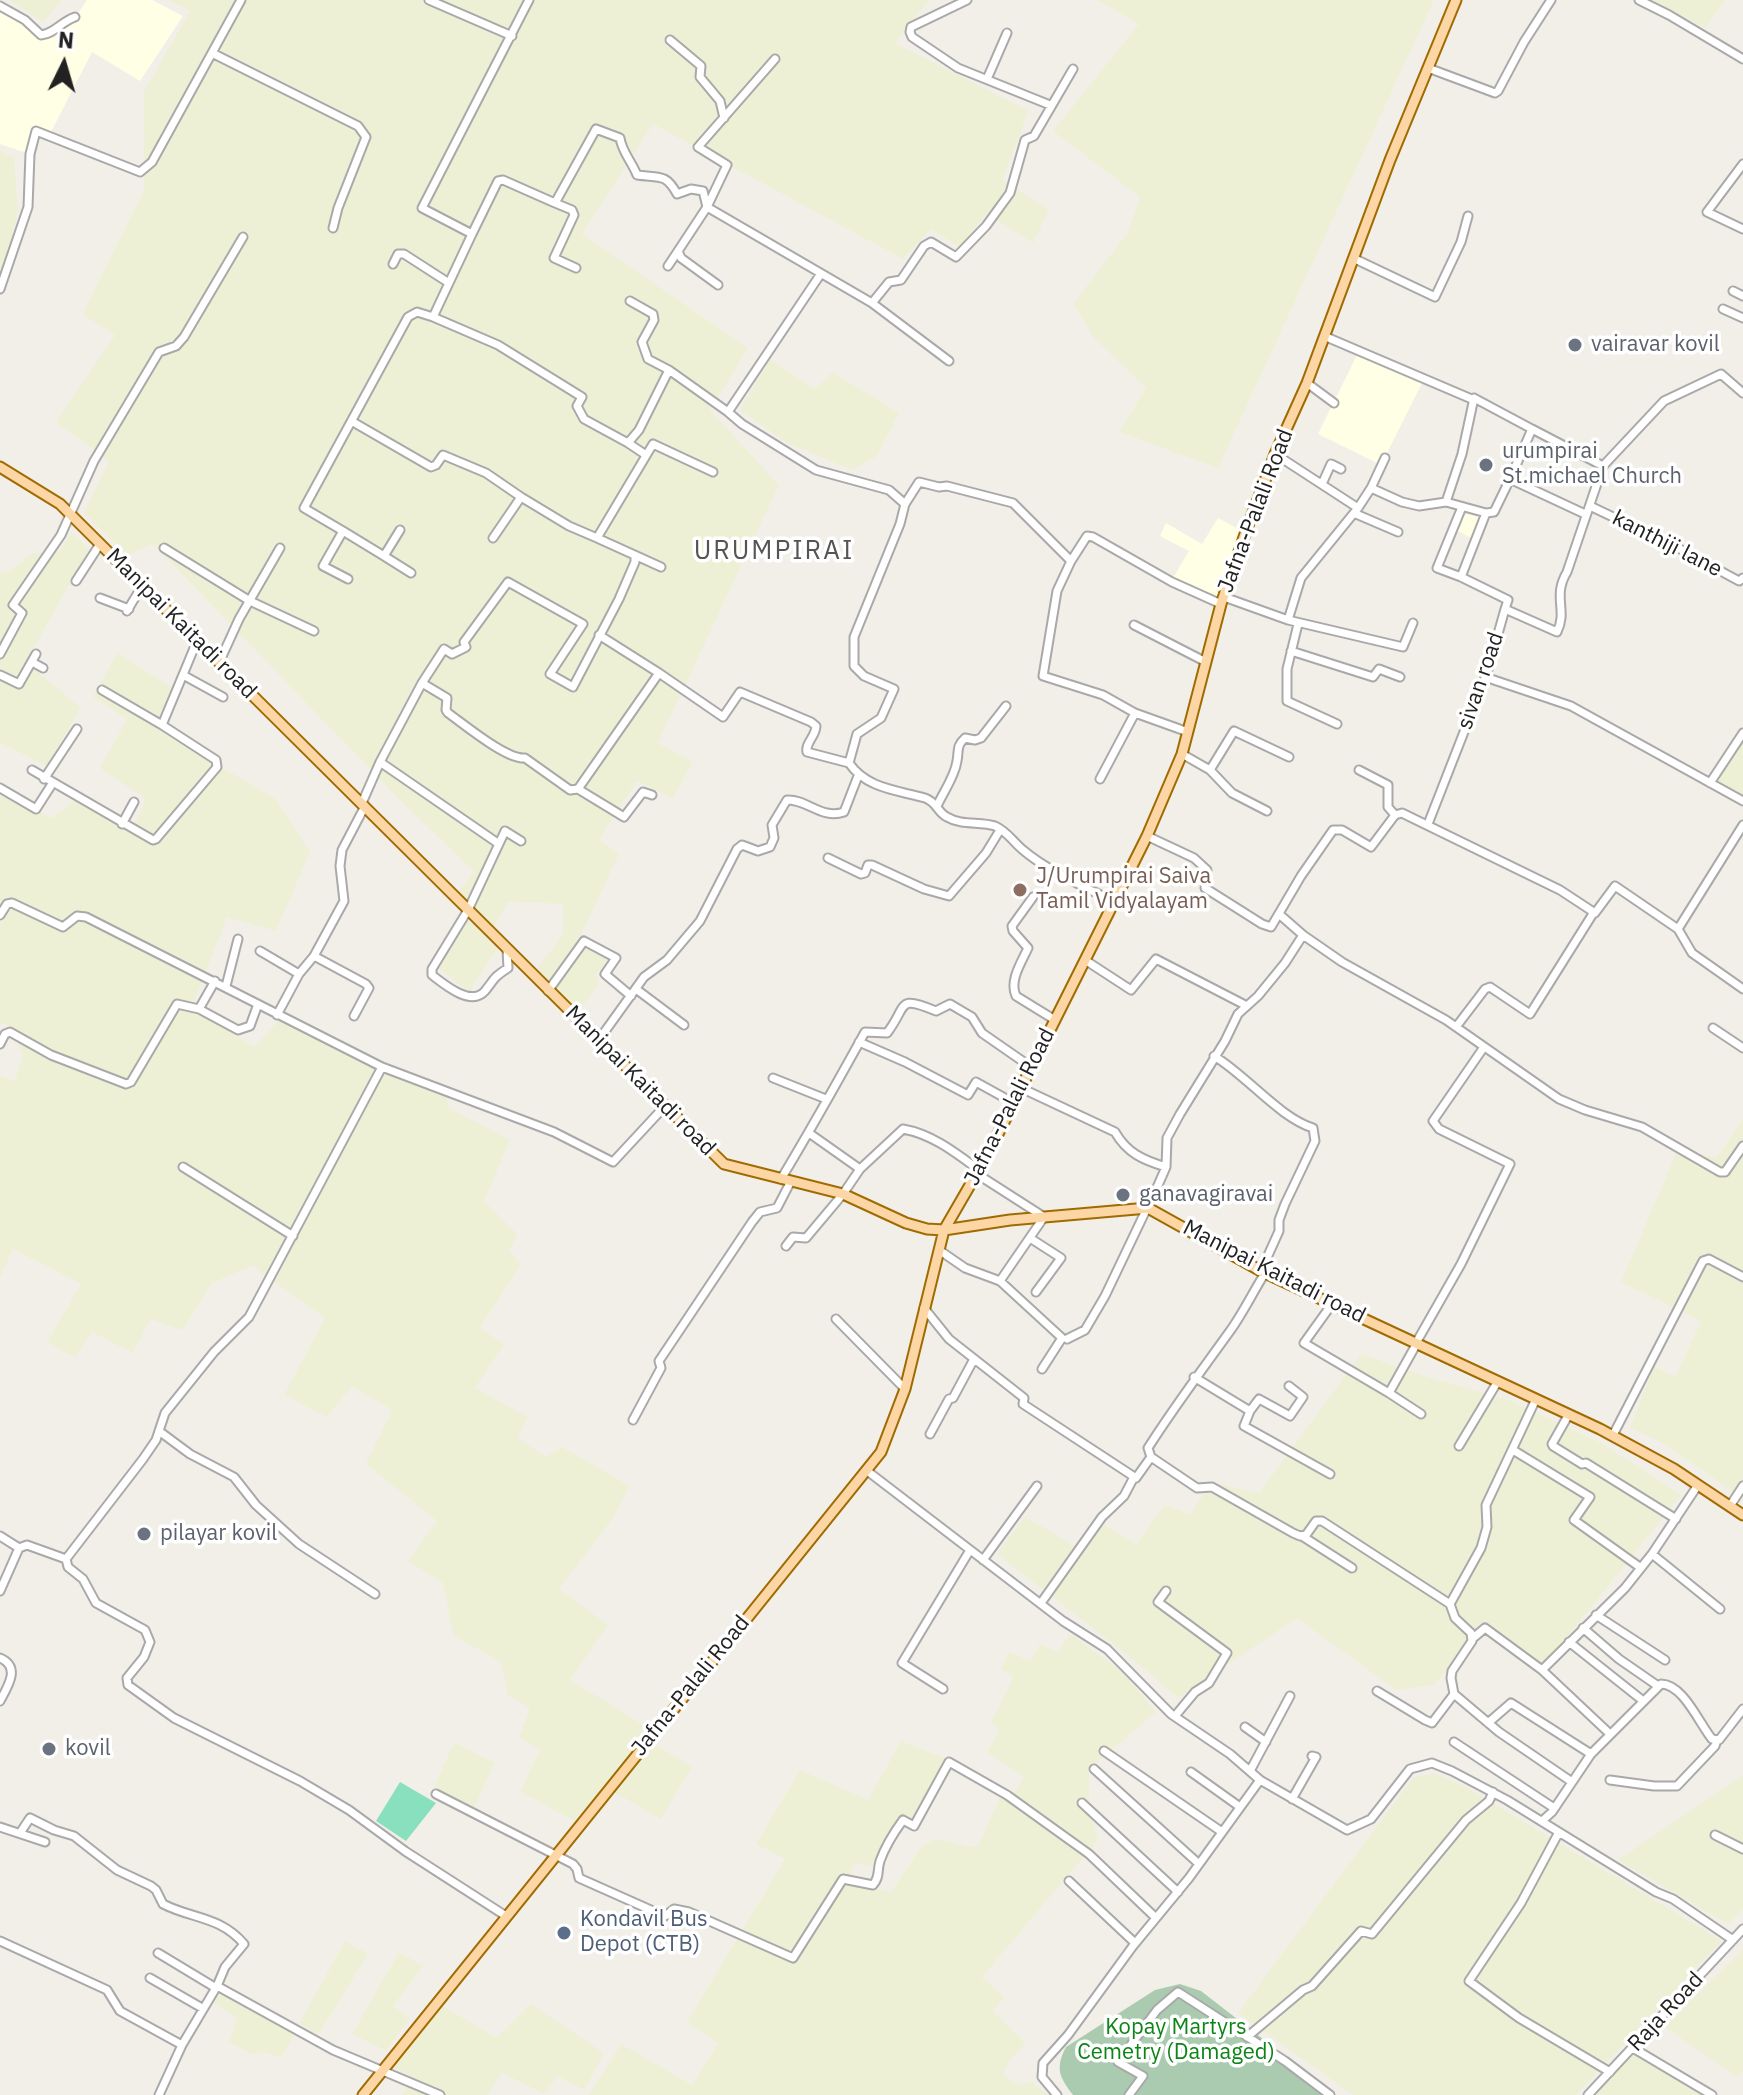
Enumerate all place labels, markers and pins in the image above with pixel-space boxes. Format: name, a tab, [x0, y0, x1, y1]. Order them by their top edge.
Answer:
place label: vairavar kovil	[1591, 332, 1720, 358]
marker: vairavar kovil	[1566, 336, 1584, 354]
place label: urumpirai St.michael Church	[1502, 439, 1682, 490]
marker: urumpirai St.michael Church	[1477, 456, 1495, 474]
place label: J/Urumpirai Saiva Tamil Vidyalayam	[1036, 864, 1211, 916]
marker: J/Urumpirai Saiva Tamil Vidyalayam	[1011, 881, 1029, 899]
place label: ganavagiravai	[1139, 1182, 1273, 1208]
marker: ganavagiravai	[1114, 1186, 1132, 1204]
place label: pilayar kovil	[160, 1521, 277, 1547]
marker: pilayar kovil	[135, 1525, 153, 1543]
place label: kovil	[65, 1736, 111, 1762]
marker: kovil	[40, 1740, 58, 1758]
place label: Kondavil Bus Depot (CTB)	[580, 1907, 708, 1958]
marker: Kondavil Bus Depot (CTB)	[555, 1924, 573, 1942]

